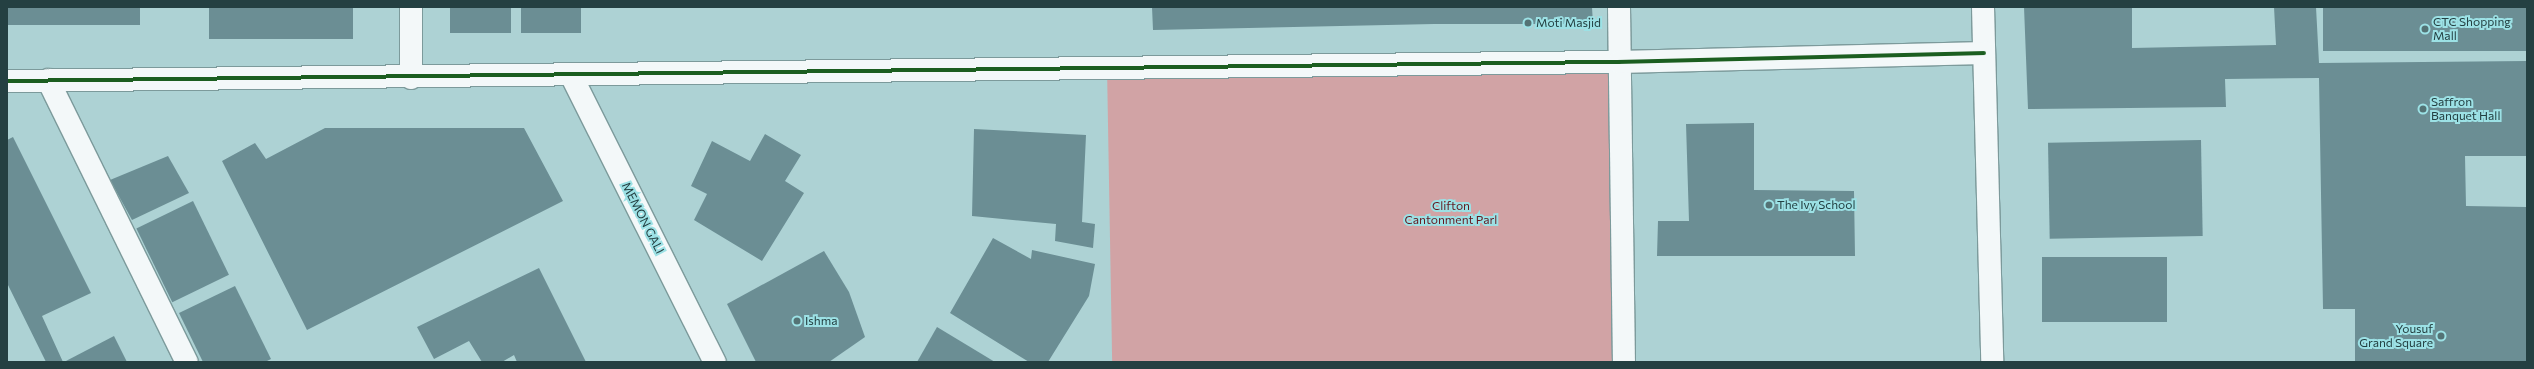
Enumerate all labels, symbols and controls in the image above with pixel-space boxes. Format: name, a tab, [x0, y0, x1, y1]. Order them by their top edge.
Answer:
place label: CTC Shopping Mall	[2433, 15, 2511, 43]
place label: Moti Masjid	[1536, 16, 1601, 30]
marker: Moti Masjid	[1523, 18, 1533, 28]
marker: CTC Shopping Mall	[2420, 24, 2430, 34]
place label: Saffron Banquet Hall	[2431, 95, 2500, 123]
marker: Saffron Banquet Hall	[2418, 104, 2428, 114]
street label: MEMON GALI	[619, 180, 667, 256]
place label: The Ivy School	[1777, 198, 1855, 212]
park label: Clifton Cantonment Parl	[1405, 199, 1497, 227]
marker: The Ivy School	[1764, 200, 1774, 210]
place label: Ishma	[805, 314, 837, 328]
marker: Ishma	[792, 316, 802, 326]
place label: Yousuf Grand Square	[2359, 322, 2433, 350]
marker: Yousuf Grand Square	[2436, 331, 2446, 341]

